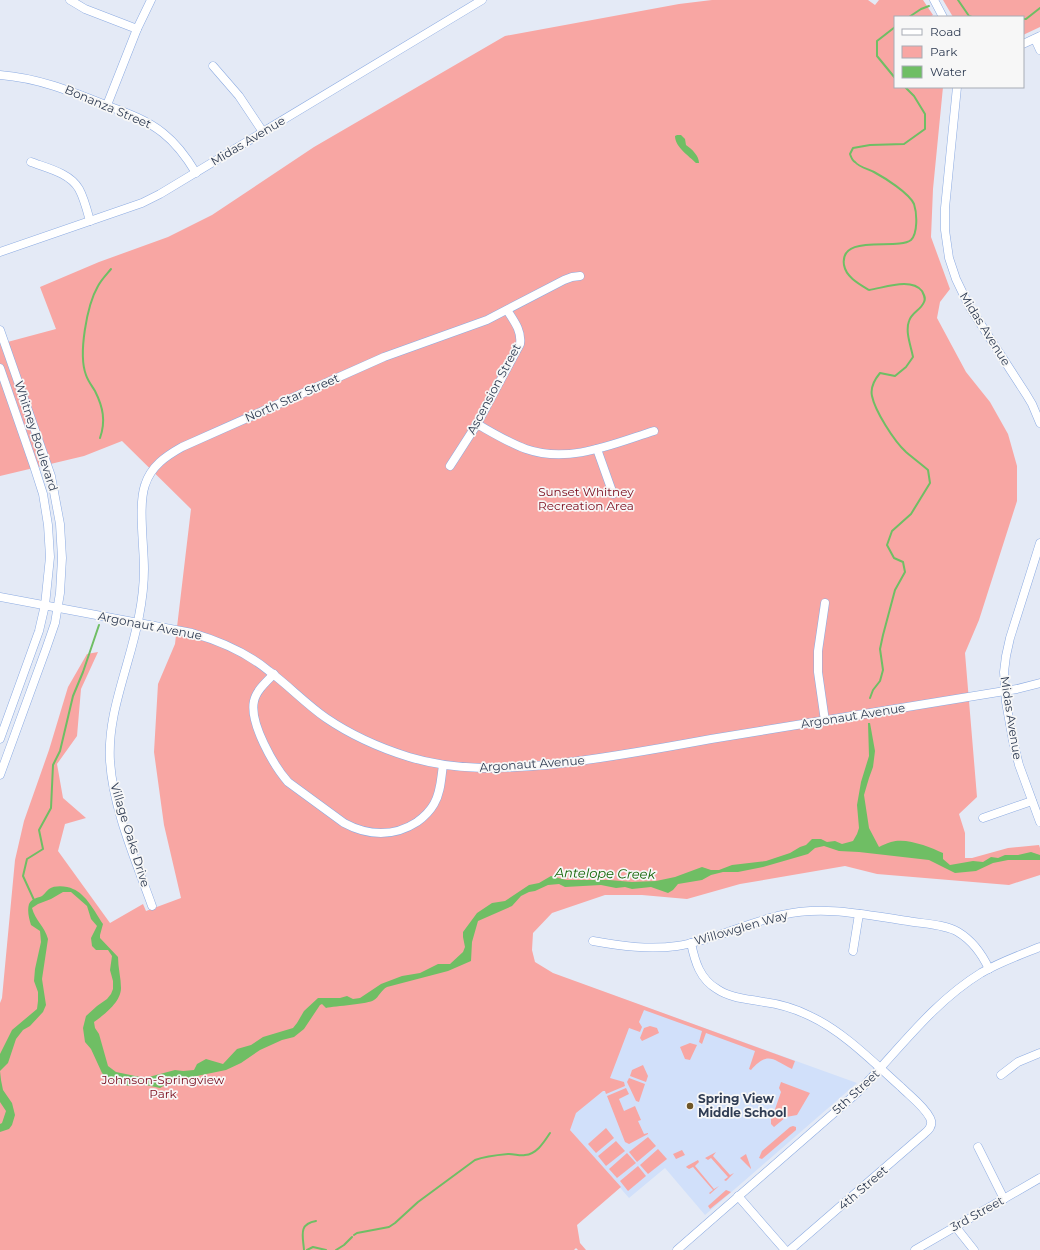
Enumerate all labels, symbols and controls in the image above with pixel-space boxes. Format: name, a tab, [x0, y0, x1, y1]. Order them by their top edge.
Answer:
legend	[894, 16, 1024, 88]
text: Road	[930, 24, 961, 39]
text: Park	[930, 44, 958, 59]
text: Water	[930, 64, 967, 79]
street label: Bonanza Street	[63, 82, 154, 132]
street label: Midas Avenue	[208, 112, 288, 169]
street label: Midas Avenue	[957, 289, 1014, 368]
street label: Ascension Street	[463, 341, 524, 437]
street label: North Star Street	[242, 370, 341, 425]
street label: Whitney Boulevard	[12, 379, 61, 493]
park label: Sunset Whitney Recreation Area	[538, 484, 634, 513]
street label: Argonaut Avenue	[97, 608, 203, 643]
street label: Midas Avenue	[998, 675, 1025, 761]
street label: Argonaut Avenue	[800, 700, 906, 731]
street label: Argonaut Avenue	[479, 752, 585, 775]
street label: Village Oaks Drive	[108, 781, 153, 889]
water label: Antelope Creek	[554, 864, 657, 882]
street label: Willowglen Way	[692, 907, 790, 948]
street label: 5th Street	[829, 1066, 883, 1117]
park label: Johnson-Springview Park	[101, 1072, 225, 1101]
place label: Spring View Middle School	[698, 1091, 787, 1120]
marker: Spring View Middle School	[685, 1101, 695, 1111]
street label: 4th Street	[835, 1162, 890, 1213]
street label: 3rd Street	[947, 1193, 1006, 1234]

